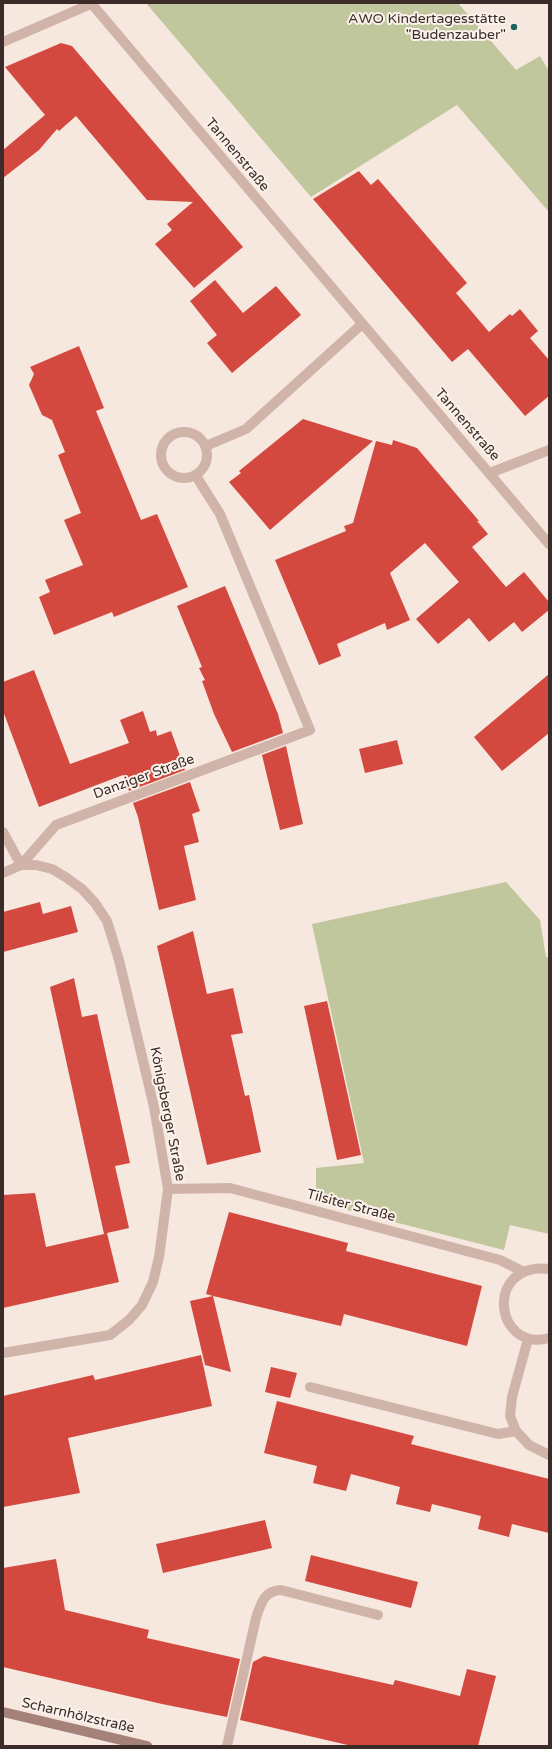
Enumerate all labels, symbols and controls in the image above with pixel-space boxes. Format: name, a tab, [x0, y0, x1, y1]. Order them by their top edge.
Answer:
place label: AWO Kindertagesstätte "Budenzauber"	[348, 11, 506, 44]
marker: AWO Kindertagesstätte "Budenzauber"	[509, 22, 519, 32]
street label: Tannenstraße	[201, 115, 273, 195]
street label: Tannenstraße	[431, 385, 503, 465]
street label: Danziger Straße	[91, 751, 197, 803]
street label: Königsberger Straße	[146, 1045, 188, 1183]
street label: Tilsiter Straße	[305, 1186, 397, 1226]
street label: Scharnhölzstraße	[20, 1695, 136, 1737]

